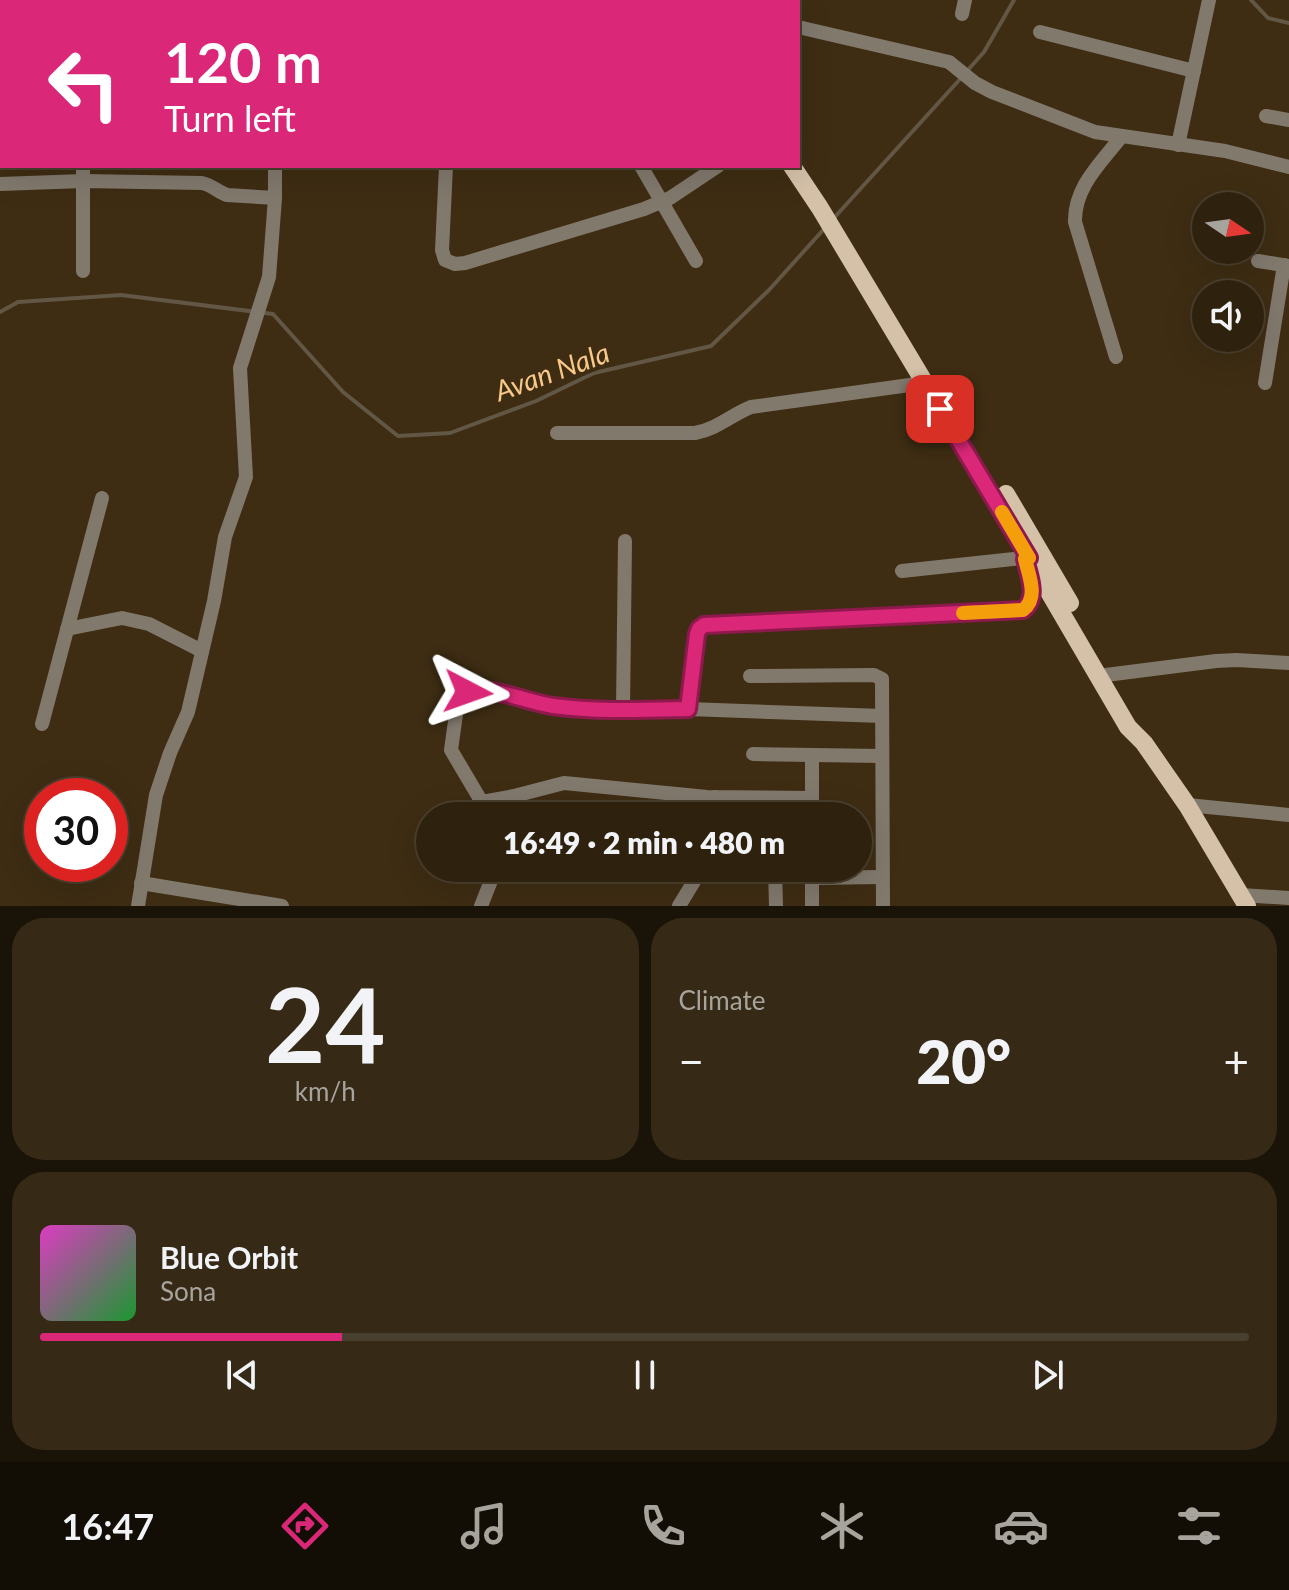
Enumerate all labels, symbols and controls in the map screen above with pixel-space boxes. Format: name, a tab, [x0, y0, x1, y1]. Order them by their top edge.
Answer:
text: 120 m	[164, 28, 322, 95]
icon: left	[32, 32, 136, 136]
text: Turn left	[164, 96, 296, 140]
north arrow	[1192, 192, 1264, 264]
map controls	[1192, 192, 1264, 352]
button: sound	[1192, 280, 1264, 352]
water label: Avan Nala	[489, 335, 614, 408]
pin	[906, 375, 974, 443]
icon: arrive	[918, 387, 962, 431]
position arrow	[426, 650, 510, 734]
speed limit sign: 30	[24, 778, 128, 882]
text: 16:49 · 2 min · 480 m	[503, 824, 785, 860]
text: 24	[265, 960, 386, 1085]
text: Climate	[679, 984, 765, 1016]
text: 20°	[916, 1025, 1011, 1097]
text: −	[679, 1035, 704, 1087]
text: +	[1223, 1035, 1249, 1087]
text: km/h	[295, 1075, 356, 1107]
text: Blue Orbit	[160, 1239, 298, 1275]
text: Sona	[160, 1275, 216, 1307]
icon: previous	[220, 1353, 264, 1397]
icon: pause	[623, 1353, 667, 1397]
icon: next	[1026, 1353, 1070, 1397]
icon: directions	[277, 1498, 333, 1554]
icon: music	[456, 1498, 512, 1554]
icon: phone	[635, 1498, 691, 1554]
icon: climate	[814, 1498, 870, 1554]
icon: car	[993, 1498, 1049, 1554]
icon: filters	[1171, 1498, 1227, 1554]
text: 16:47	[61, 1504, 154, 1548]

